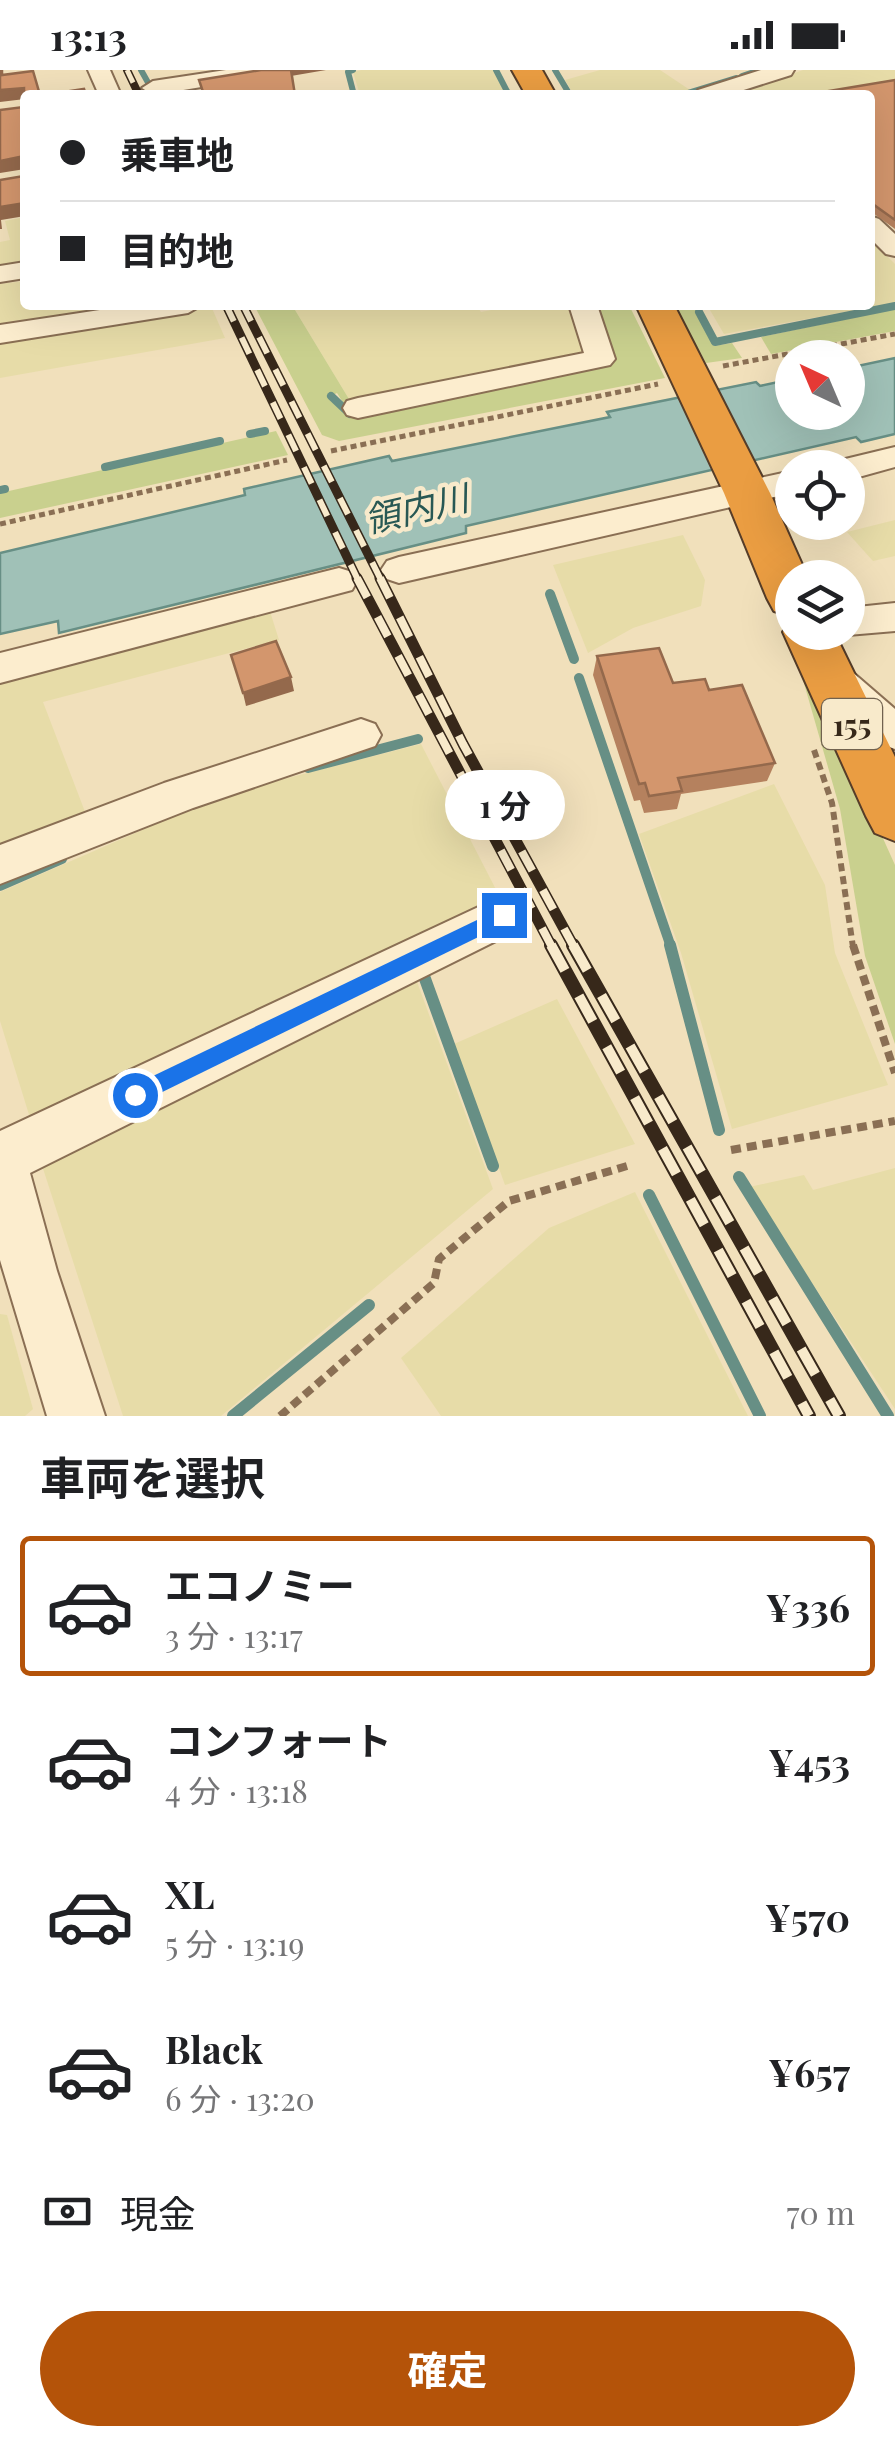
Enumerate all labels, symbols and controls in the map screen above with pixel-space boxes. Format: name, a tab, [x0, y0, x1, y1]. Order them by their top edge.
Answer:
text: 13:13	[50, 10, 127, 61]
text: 乗車地	[120, 128, 234, 179]
text: 目的地	[120, 224, 234, 275]
north arrow	[775, 340, 865, 430]
map controls	[775, 340, 865, 650]
button: locate	[775, 450, 865, 540]
water label: 領内川	[360, 471, 476, 542]
button: layers	[775, 560, 865, 650]
road number: 155	[822, 699, 882, 749]
callout: 1 分	[444, 770, 564, 840]
text: 1 分	[479, 783, 531, 826]
route end	[482, 893, 527, 938]
route start	[113, 1073, 158, 1118]
text: 車両を選択	[40, 1446, 265, 1506]
text: エコノミー	[165, 1559, 355, 1610]
icon: car	[45, 1561, 135, 1651]
text: ¥336	[766, 1581, 850, 1632]
text: 3 分 · 13:17	[165, 1613, 303, 1656]
text: コンフォート	[165, 1714, 392, 1765]
icon: car	[45, 1716, 135, 1806]
text: ¥453	[768, 1736, 850, 1787]
text: 4 分 · 13:18	[165, 1768, 308, 1811]
text: XL	[165, 1868, 214, 1919]
icon: car	[45, 1871, 135, 1961]
text: ¥570	[765, 1891, 850, 1942]
text: 5 分 · 13:19	[165, 1921, 305, 1964]
text: Black	[165, 2023, 263, 2074]
icon: car	[45, 2026, 135, 2116]
text: ¥657	[768, 2046, 850, 2097]
text: 6 分 · 13:20	[165, 2076, 315, 2119]
icon: cash	[40, 2184, 95, 2239]
text: 現金	[120, 2187, 196, 2238]
text: 70 m	[786, 2190, 855, 2233]
button: 確定	[40, 2311, 855, 2426]

